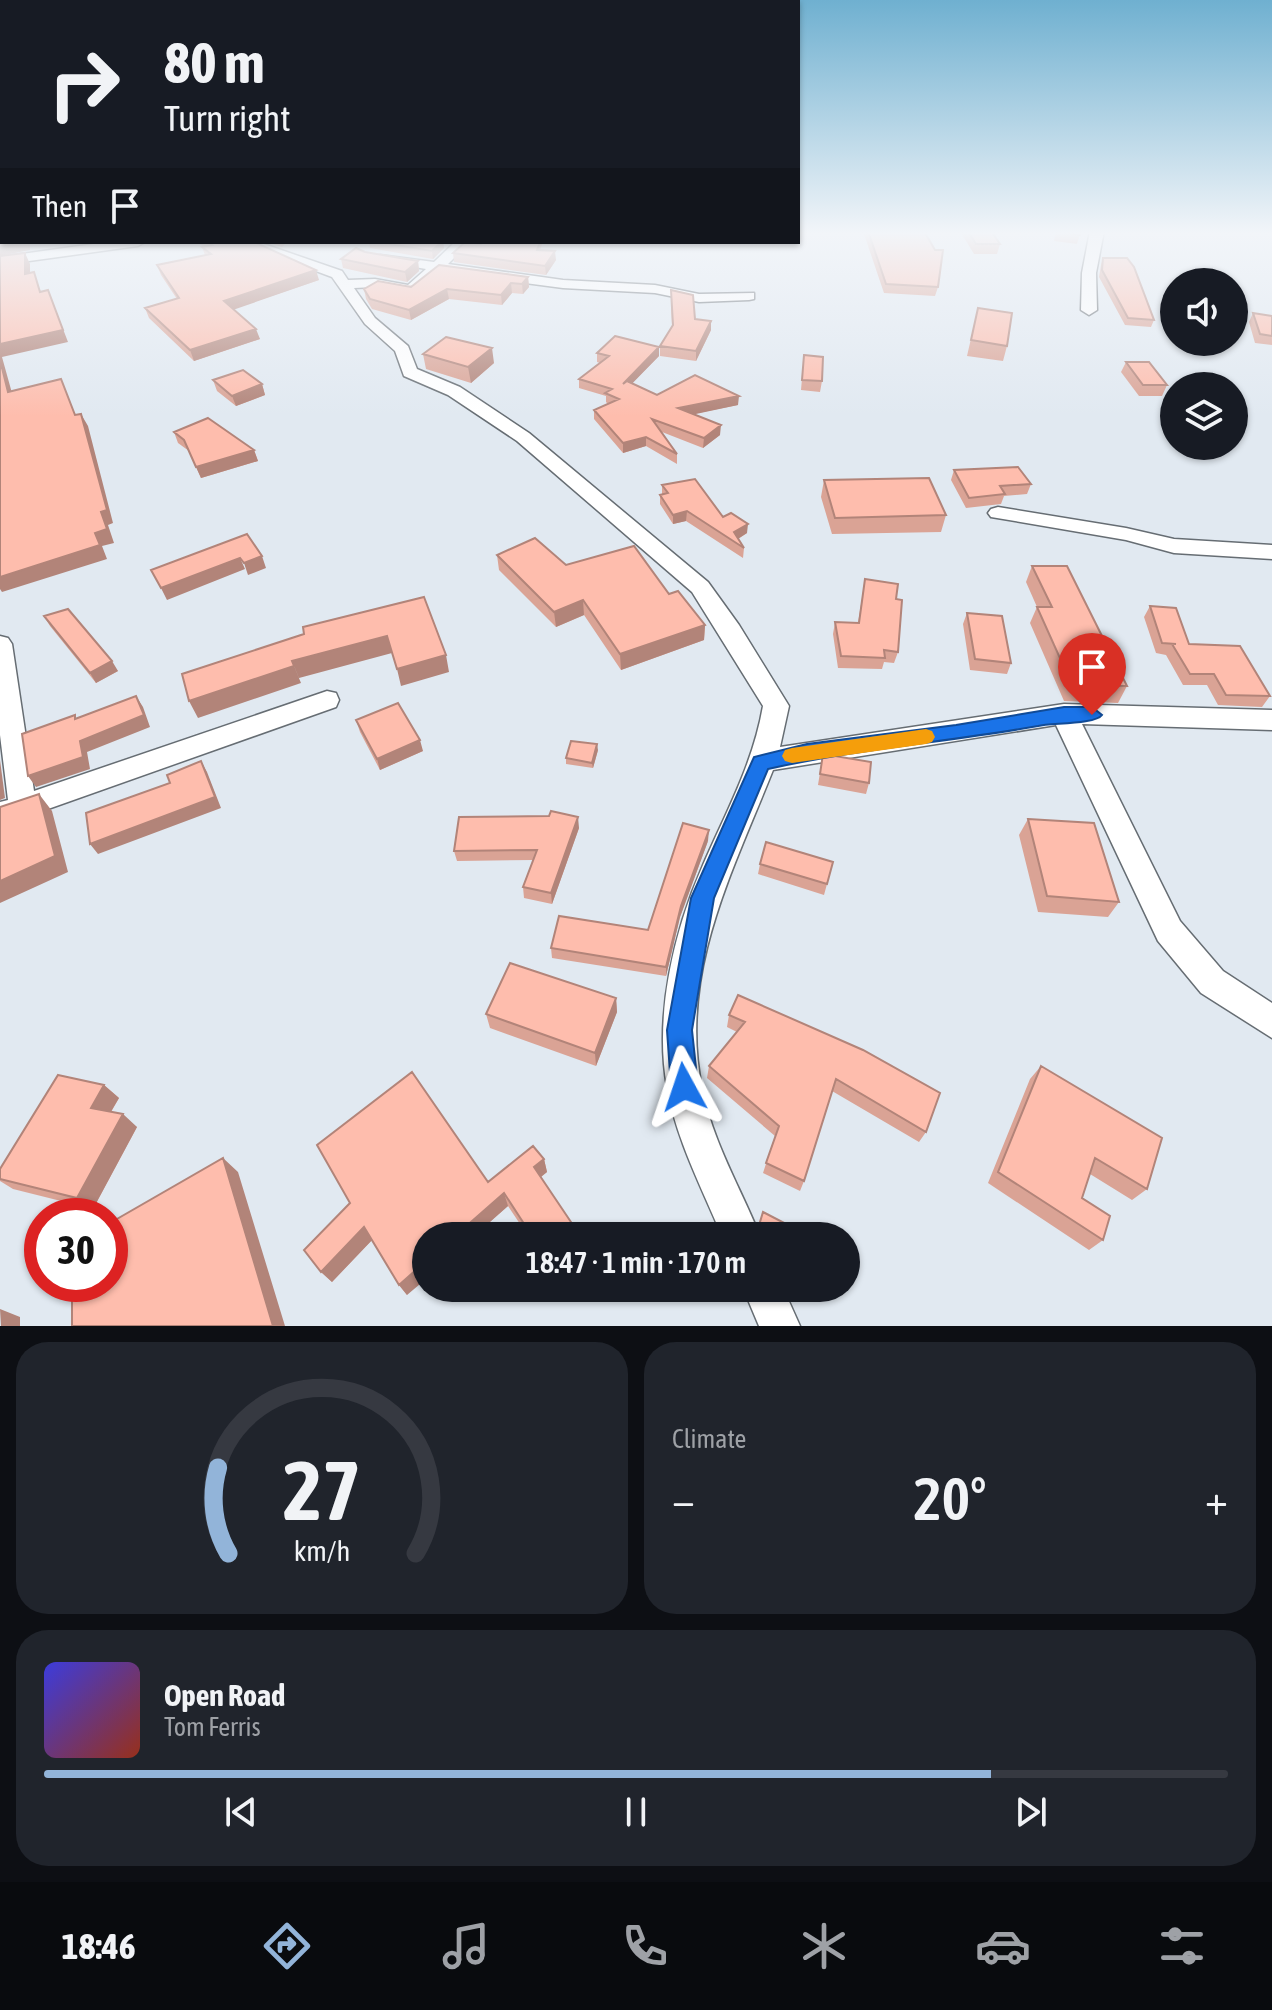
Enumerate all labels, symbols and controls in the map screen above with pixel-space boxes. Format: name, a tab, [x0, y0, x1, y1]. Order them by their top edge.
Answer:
text: 80 m	[164, 31, 265, 95]
icon: right	[32, 32, 136, 136]
text: Turn right	[164, 97, 291, 139]
icon: arrive	[103, 184, 147, 228]
text: Then	[32, 189, 87, 223]
map controls	[1160, 268, 1248, 460]
button: sound	[1160, 268, 1248, 356]
button: layers	[1160, 372, 1248, 460]
pin	[1058, 633, 1126, 715]
icon: arrive	[1070, 645, 1114, 689]
position arrow	[642, 1045, 726, 1129]
speed limit sign: 30	[24, 1198, 128, 1302]
text: 18:47 · 1 min · 170 m	[526, 1245, 746, 1279]
text: Climate	[672, 1424, 746, 1454]
text: 27	[283, 1442, 361, 1538]
text: 20°	[914, 1464, 986, 1533]
text: −	[672, 1474, 695, 1524]
text: +	[1205, 1474, 1228, 1524]
text: km/h	[294, 1534, 350, 1567]
text: Open Road	[164, 1678, 285, 1712]
text: Tom Ferris	[164, 1712, 261, 1742]
icon: previous	[219, 1790, 263, 1834]
icon: pause	[614, 1790, 658, 1834]
icon: next	[1009, 1790, 1053, 1834]
icon: directions	[259, 1918, 315, 1974]
icon: music	[438, 1918, 494, 1974]
icon: phone	[617, 1918, 673, 1974]
icon: climate	[796, 1918, 852, 1974]
icon: car	[975, 1918, 1031, 1974]
icon: filters	[1154, 1918, 1210, 1974]
text: 18:46	[62, 1925, 136, 1967]

